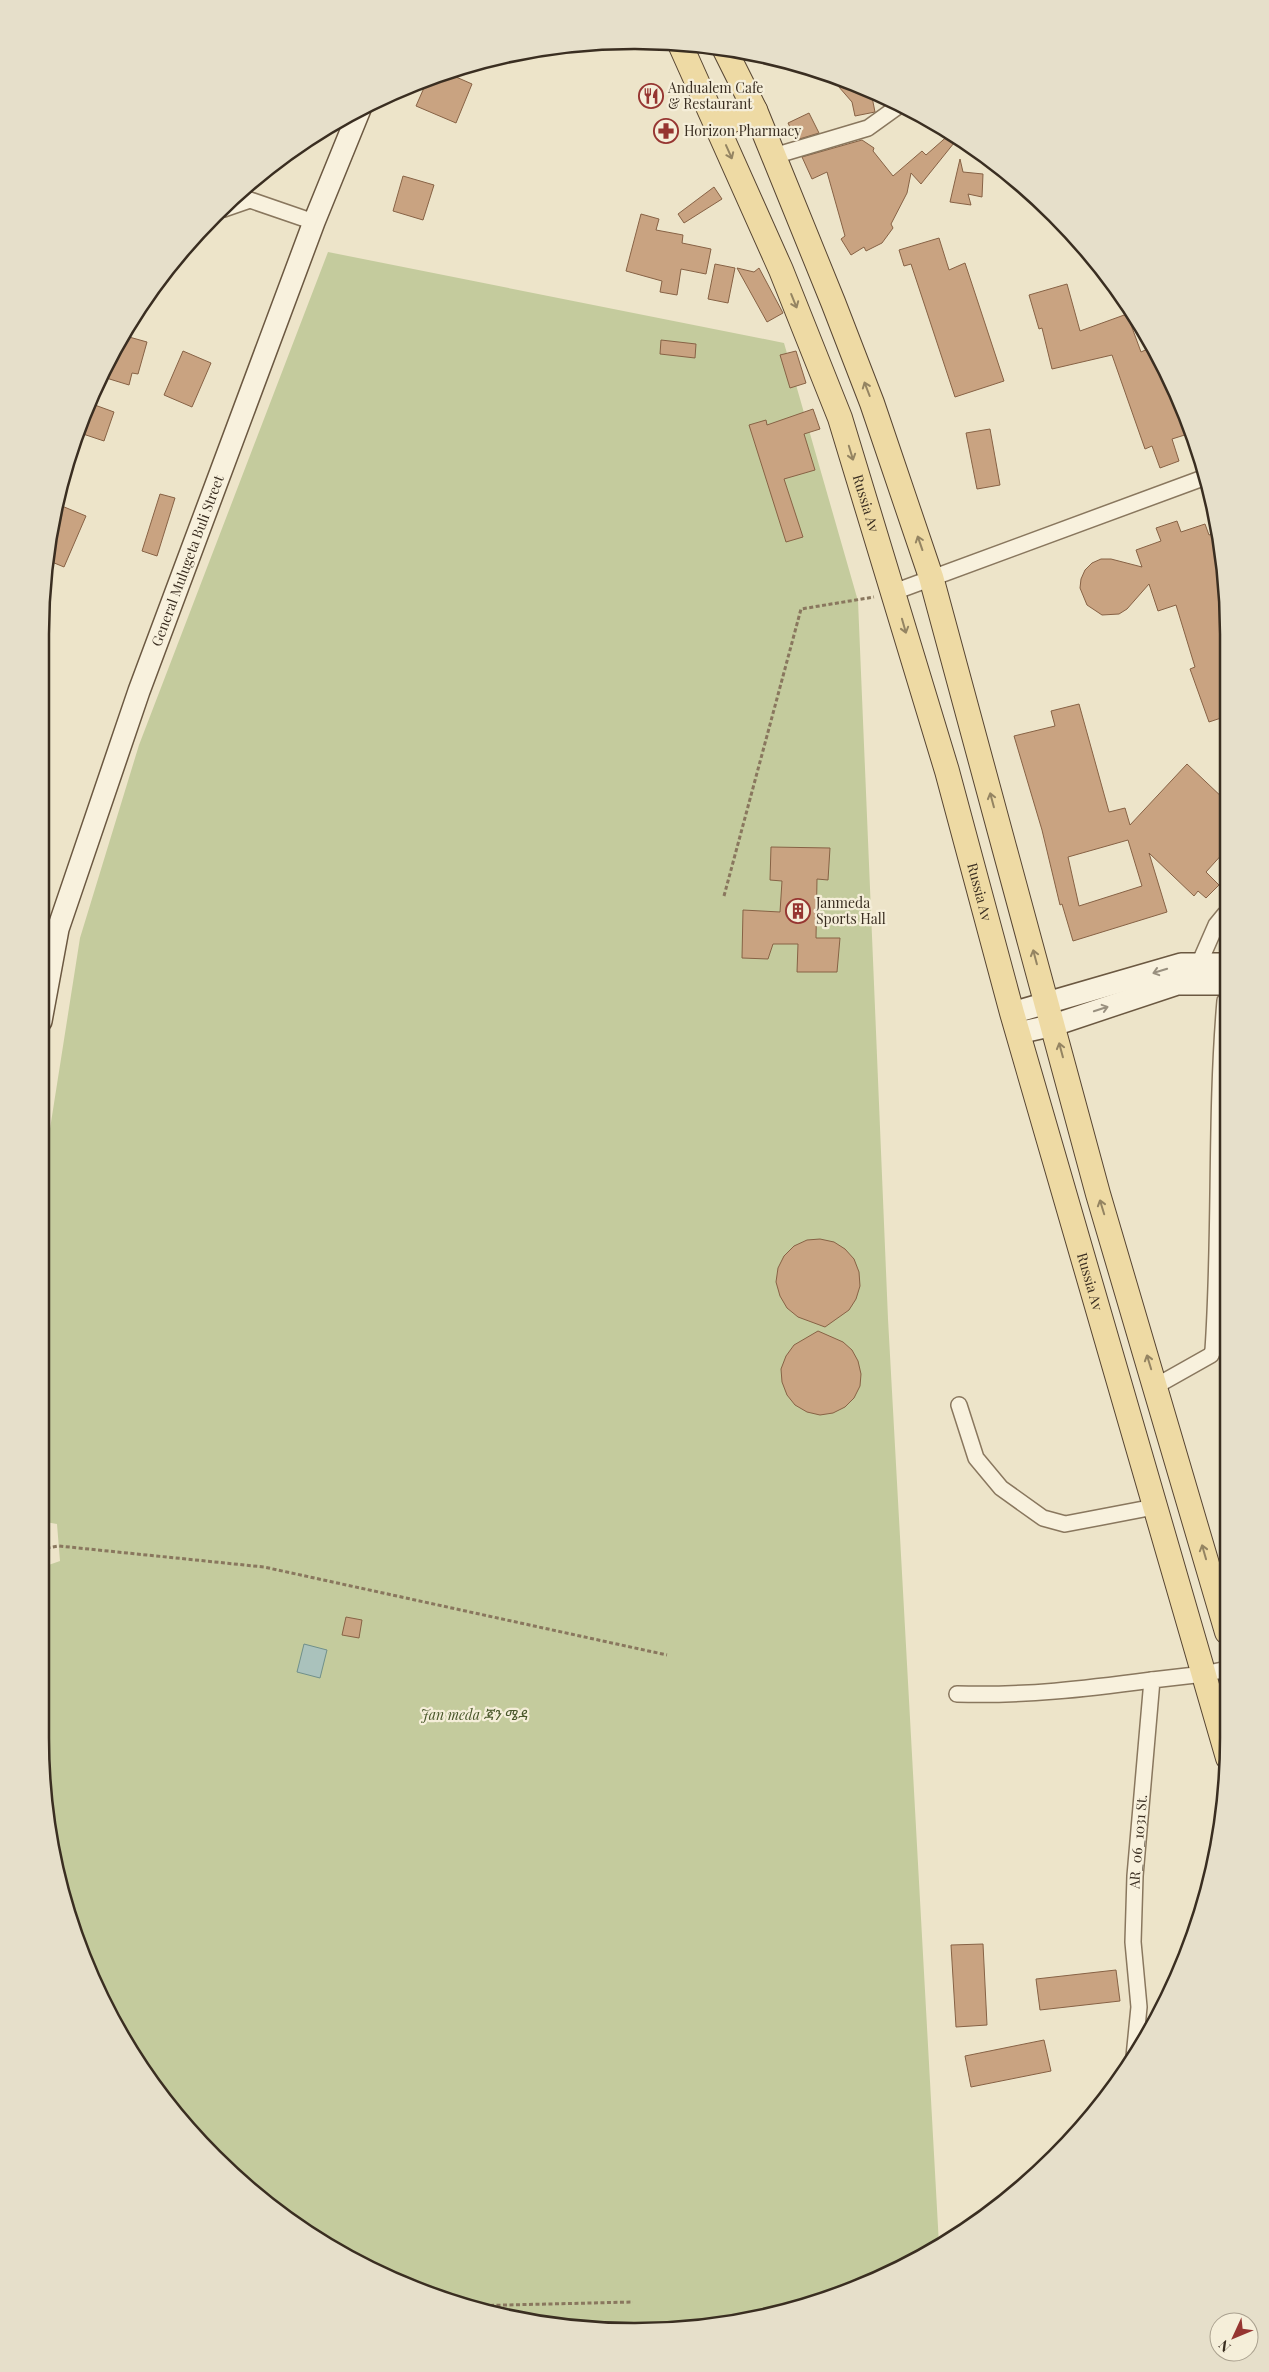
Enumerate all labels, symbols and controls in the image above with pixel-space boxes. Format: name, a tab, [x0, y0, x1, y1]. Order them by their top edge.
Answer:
place label: Andualem Cafe & Restaurant	[667, 78, 763, 113]
restaurant icon: Andualem Cafe & Restaurant	[638, 83, 664, 109]
pharmacy icon: Horizon Pharmacy	[653, 118, 679, 144]
place label: Horizon Pharmacy	[684, 121, 801, 140]
one-way arrow	[724, 144, 734, 159]
one-way arrow	[790, 294, 799, 309]
one-way arrow	[861, 382, 871, 397]
one-way arrow	[847, 445, 856, 461]
street label: General Mulugeta Buli Street	[147, 471, 228, 649]
street label: Russia Av	[849, 472, 884, 534]
one-way arrow	[914, 535, 924, 551]
one-way arrow	[899, 617, 909, 633]
one-way arrow	[987, 793, 997, 809]
street label: Russia Av	[963, 861, 997, 923]
place label: Janmeda Sports Hall	[815, 893, 886, 928]
building icon: Janmeda Sports Hall	[785, 898, 811, 924]
one-way arrow	[1030, 949, 1039, 965]
one-way arrow	[1152, 966, 1168, 976]
one-way arrow	[1092, 1004, 1108, 1014]
one-way arrow	[1056, 1042, 1065, 1058]
one-way arrow	[1097, 1199, 1107, 1215]
street label: Russia Av	[1073, 1250, 1108, 1313]
one-way arrow	[1144, 1355, 1153, 1371]
one-way arrow	[1199, 1544, 1208, 1560]
park label: Jan meda ጃን ሜዳ	[421, 1705, 527, 1724]
street label: AR_06_1031 St.	[1125, 1794, 1151, 1890]
north arrow	[1209, 2312, 1259, 2362]
text: N	[1214, 2336, 1235, 2357]

